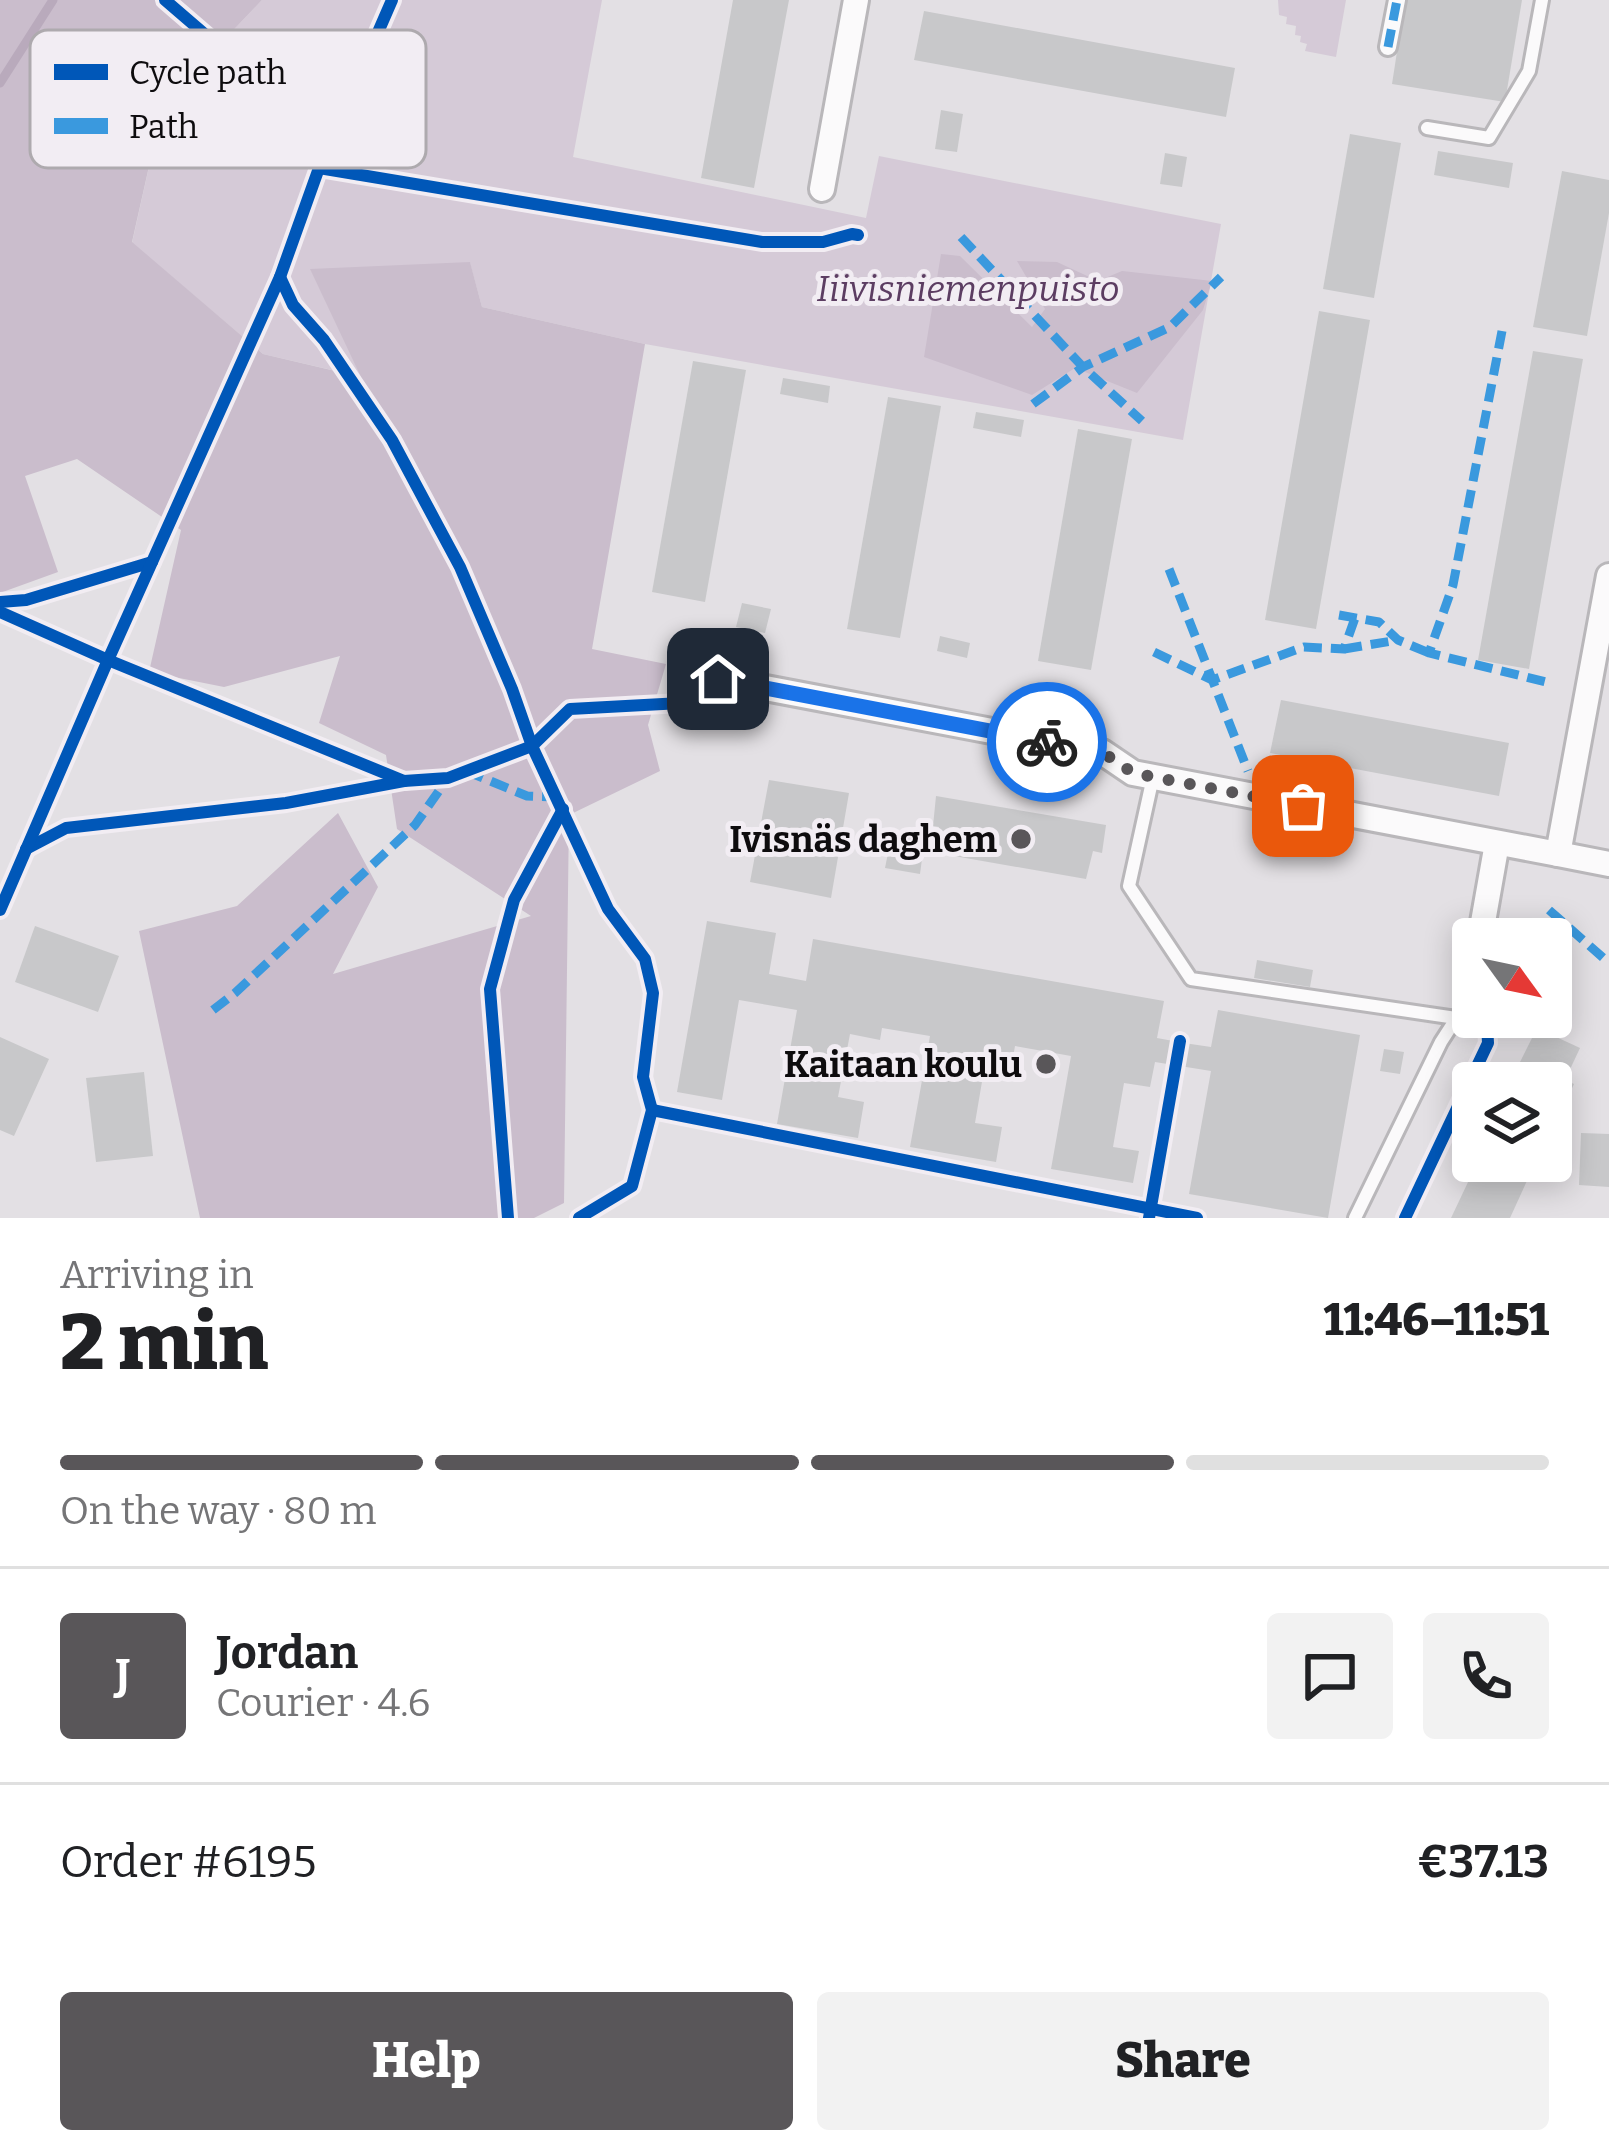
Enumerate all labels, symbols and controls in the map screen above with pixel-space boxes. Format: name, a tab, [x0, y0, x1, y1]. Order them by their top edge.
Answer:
legend	[30, 30, 426, 168]
text: Cycle path	[129, 53, 287, 93]
text: Path	[129, 107, 198, 147]
park label: Iiivisniemenpuisto	[816, 267, 1120, 311]
pin	[667, 628, 769, 730]
icon: home	[685, 646, 751, 712]
courier	[987, 682, 1107, 802]
icon: bike	[1014, 709, 1080, 775]
pin	[1252, 755, 1354, 857]
icon: bag	[1270, 773, 1336, 839]
place label: Ivisnäs daghem	[729, 818, 997, 862]
marker: Ivisnäs daghem	[1008, 826, 1034, 852]
north arrow	[1452, 918, 1572, 1038]
map controls	[1452, 918, 1572, 1182]
place label: Kaitaan koulu	[784, 1043, 1022, 1087]
marker: Kaitaan koulu	[1033, 1051, 1059, 1077]
button: layers	[1452, 1062, 1572, 1182]
text: Arriving in	[60, 1252, 254, 1298]
text: 11:46–11:51	[1323, 1293, 1549, 1347]
text: 2 min	[60, 1296, 269, 1390]
text: On the way · 80 m	[60, 1488, 377, 1534]
button: chat	[1267, 1613, 1393, 1739]
button: phone	[1423, 1613, 1549, 1739]
text: Jordan	[216, 1626, 358, 1680]
text: J	[115, 1649, 131, 1703]
text: Courier · 4.6	[216, 1680, 431, 1726]
text: Order #6195	[60, 1835, 316, 1889]
text: €37.13	[1417, 1835, 1549, 1889]
button: Help	[60, 1992, 793, 2130]
button: Share	[817, 1992, 1549, 2130]

